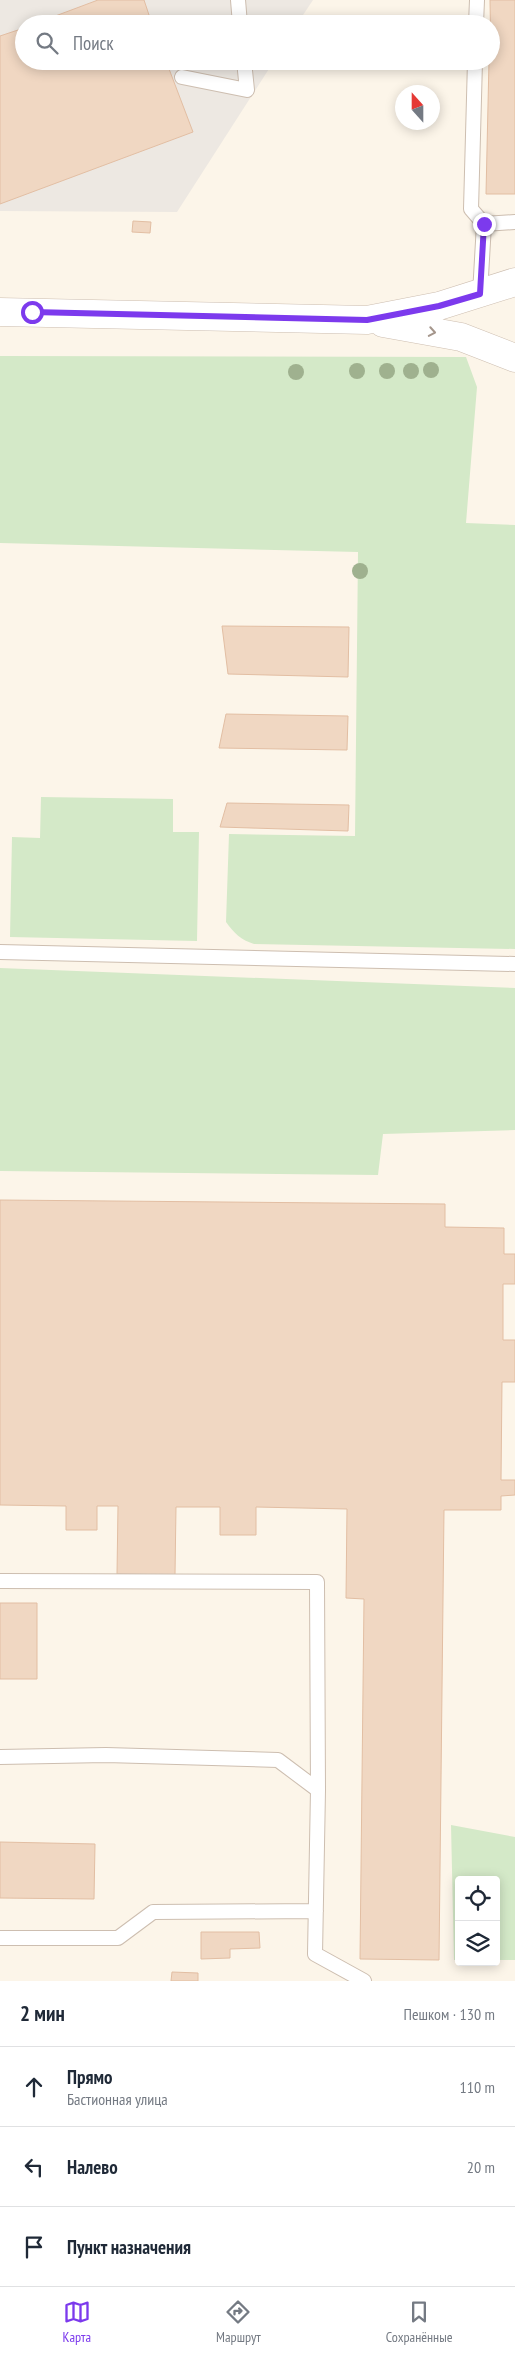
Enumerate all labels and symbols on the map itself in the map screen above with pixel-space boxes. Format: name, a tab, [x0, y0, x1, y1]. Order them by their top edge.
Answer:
north arrow	[395, 85, 440, 130]
route end	[473, 213, 496, 236]
route start	[21, 301, 44, 324]
one-way arrow	[428, 327, 436, 337]

